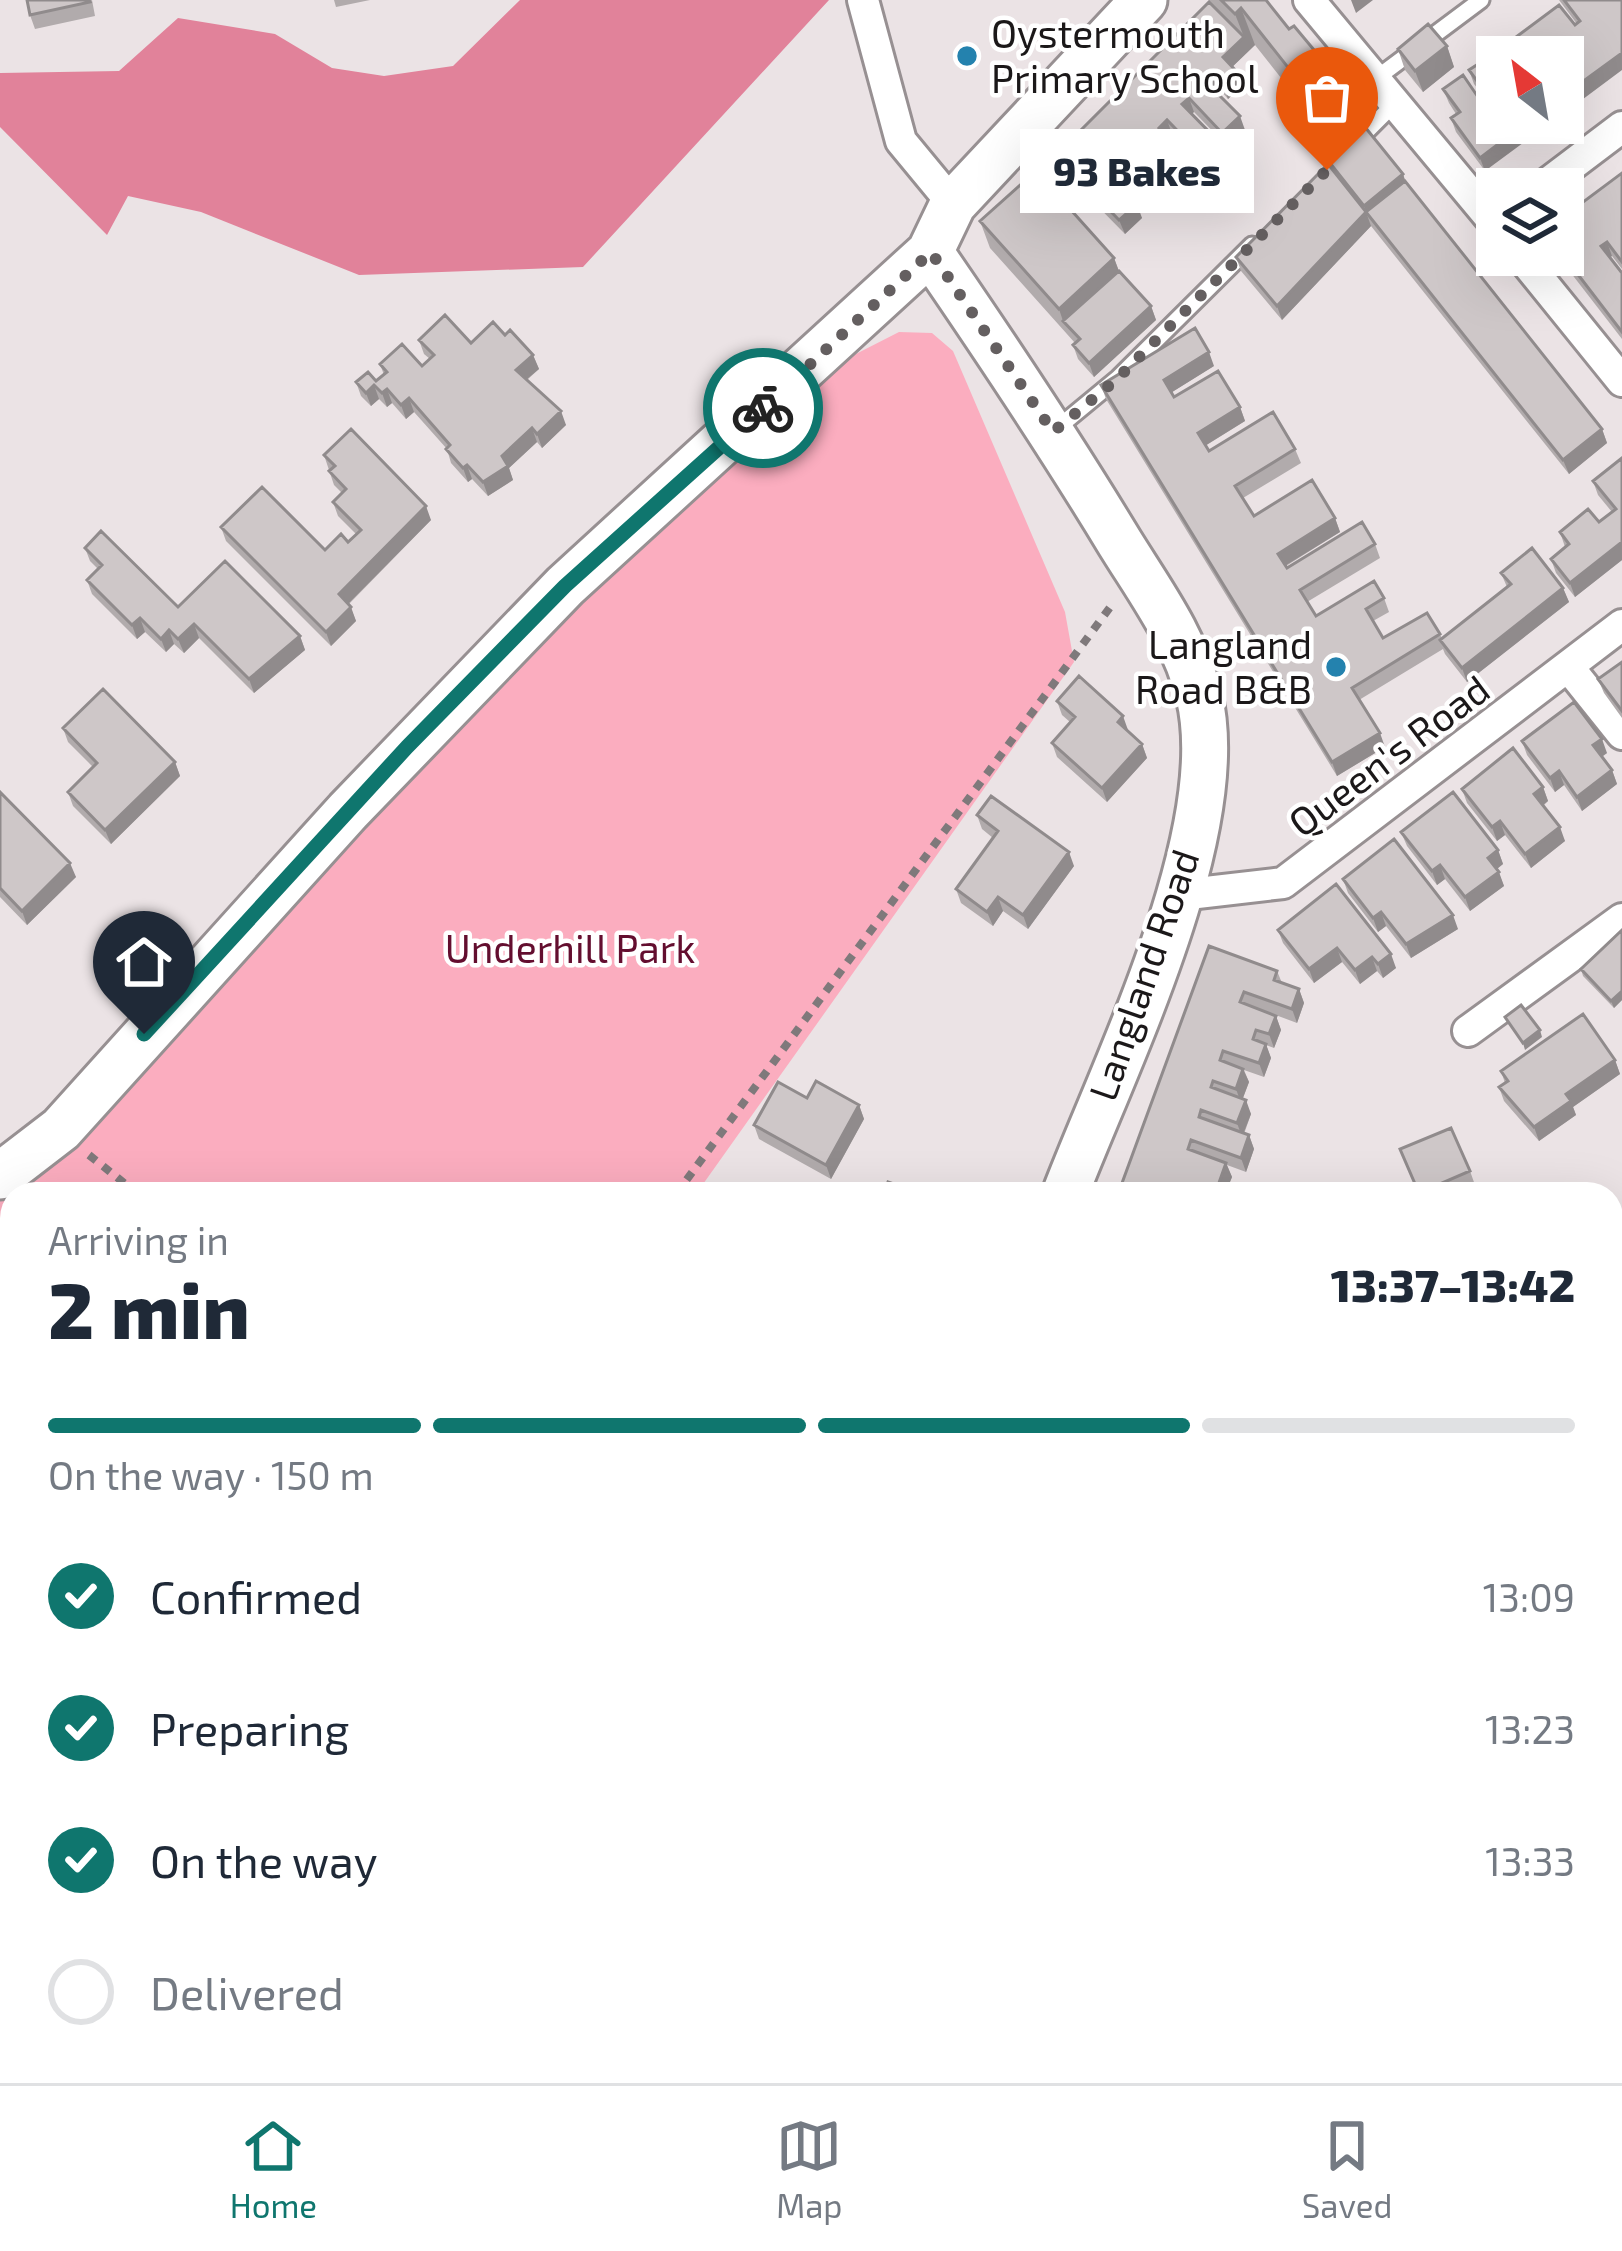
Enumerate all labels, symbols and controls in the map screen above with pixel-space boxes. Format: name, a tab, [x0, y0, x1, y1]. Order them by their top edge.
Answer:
place label: Oystermouth Primary School	[991, 9, 1259, 101]
north arrow	[1476, 36, 1584, 144]
map controls	[1476, 36, 1584, 276]
marker: Oystermouth Primary School	[954, 43, 980, 69]
pin	[1276, 47, 1378, 170]
icon: bag	[1294, 65, 1360, 131]
callout: 93 Bakes	[1021, 128, 1255, 212]
text: 93 Bakes	[1053, 147, 1221, 194]
button: layers	[1476, 168, 1584, 276]
courier	[703, 348, 823, 468]
icon: bike	[730, 375, 796, 441]
place label: Langland Road B&B	[1135, 620, 1312, 712]
marker: Langland Road B&B	[1323, 654, 1349, 680]
street label: Queen's Road	[1279, 664, 1498, 845]
street label: Langland Road	[1078, 843, 1208, 1106]
pin	[93, 911, 195, 1034]
park label: Underhill Park	[445, 924, 695, 971]
icon: home	[111, 929, 177, 995]
text: Arriving in	[48, 1216, 229, 1263]
text: 13:37–13:42	[1331, 1257, 1575, 1311]
text: 2 min	[48, 1261, 250, 1355]
text: On the way · 150 m	[48, 1451, 374, 1498]
icon: check	[48, 1563, 114, 1629]
text: Confirmed	[150, 1569, 362, 1623]
text: 13:09	[1483, 1573, 1575, 1620]
icon: check	[48, 1695, 114, 1761]
text: Preparing	[150, 1701, 349, 1755]
text: 13:23	[1485, 1705, 1575, 1752]
icon: check	[48, 1827, 114, 1893]
text: On the way	[150, 1833, 377, 1887]
text: 13:33	[1485, 1837, 1575, 1884]
text: Delivered	[150, 1965, 344, 2019]
tab: Home	[230, 2113, 317, 2225]
tab: Map	[776, 2113, 843, 2225]
tab: Saved	[1302, 2113, 1392, 2225]

